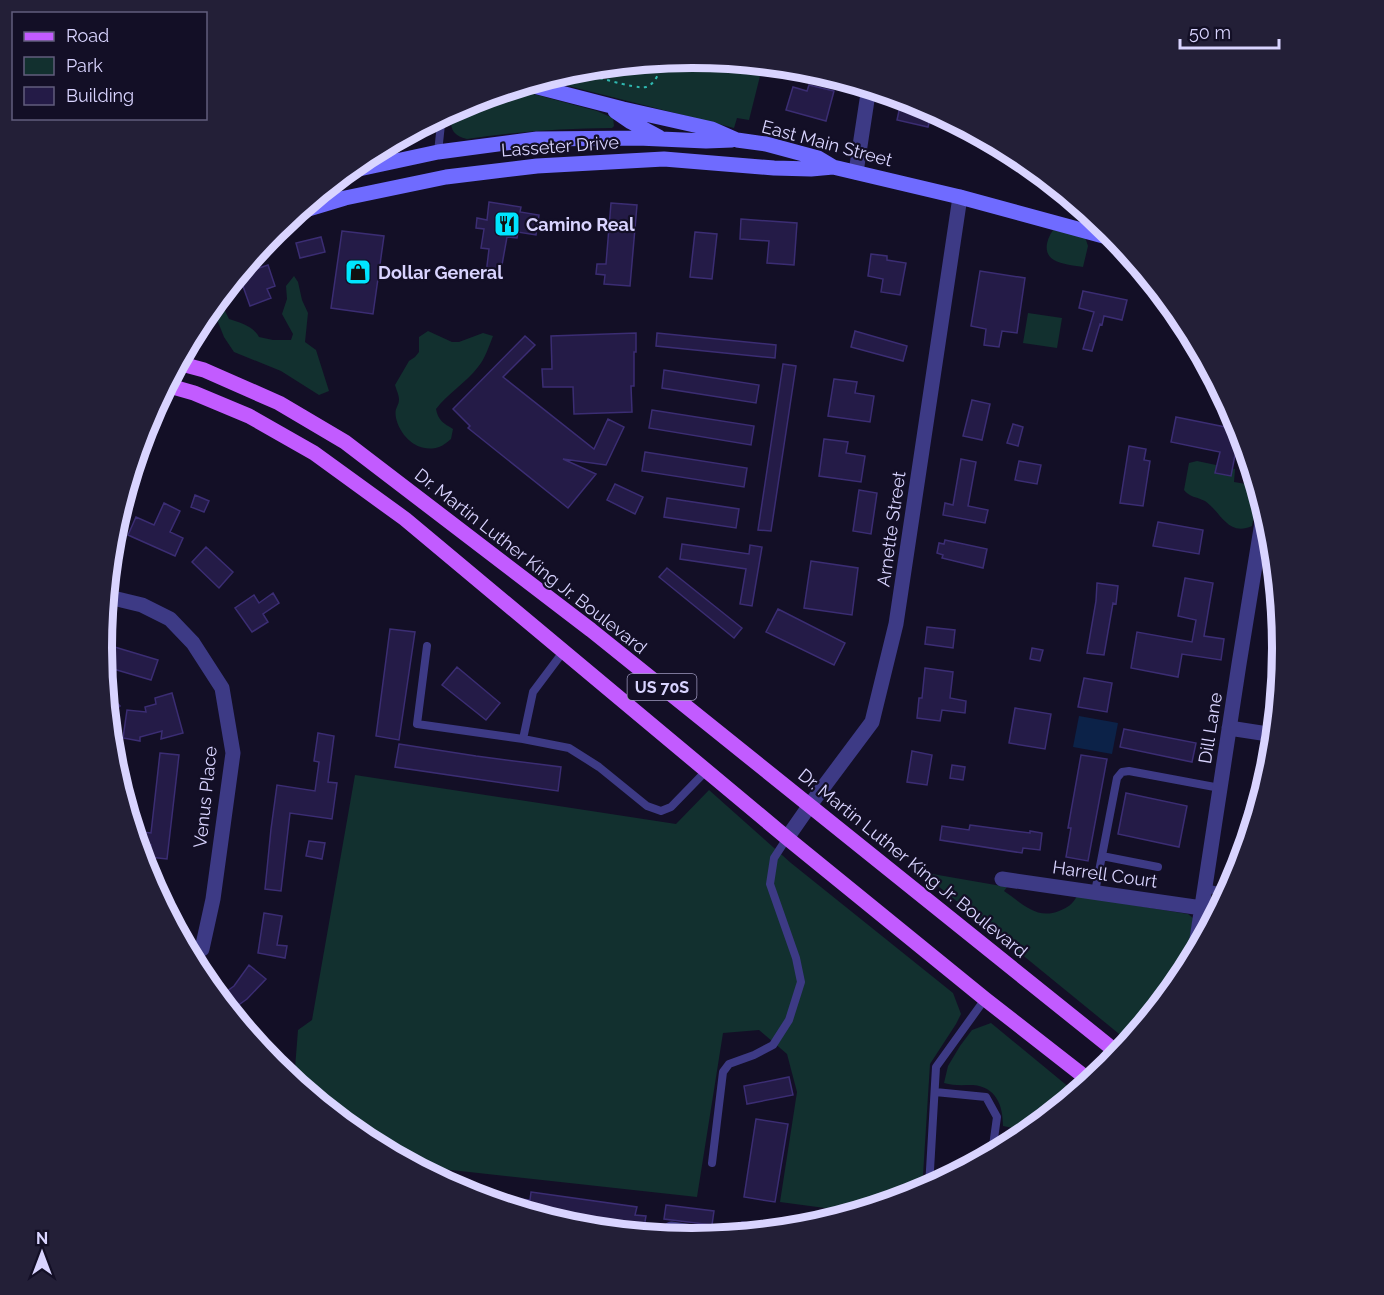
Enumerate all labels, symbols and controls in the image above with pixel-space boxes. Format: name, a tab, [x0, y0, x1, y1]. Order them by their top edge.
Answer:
legend	[12, 12, 207, 120]
scale bar	[1180, 12, 1279, 50]
text: 50 m	[1189, 22, 1231, 43]
text: Road	[66, 25, 109, 46]
text: Park	[66, 55, 103, 76]
text: Building	[66, 85, 134, 106]
street label: East Main Street	[759, 115, 895, 171]
street label: Lasseter Drive	[500, 131, 620, 161]
restaurant icon: Camino Real	[492, 209, 522, 239]
place label: Camino Real	[526, 214, 635, 235]
shop icon: Dollar General	[343, 257, 373, 287]
place label: Dollar General	[378, 262, 503, 283]
street label: Dr. Martin Luther King Jr. Boulevard	[411, 464, 651, 658]
street label: Arnette Street	[873, 470, 909, 588]
road number: US 70S	[628, 674, 696, 700]
street label: Dill Lane	[1194, 690, 1226, 765]
street label: Venus Place	[189, 745, 221, 849]
street label: Dr. Martin Luther King Jr. Boulevard	[794, 764, 1032, 962]
street label: Harrell Court	[1051, 856, 1159, 892]
north arrow	[12, 1223, 72, 1283]
text: N	[36, 1229, 48, 1248]

